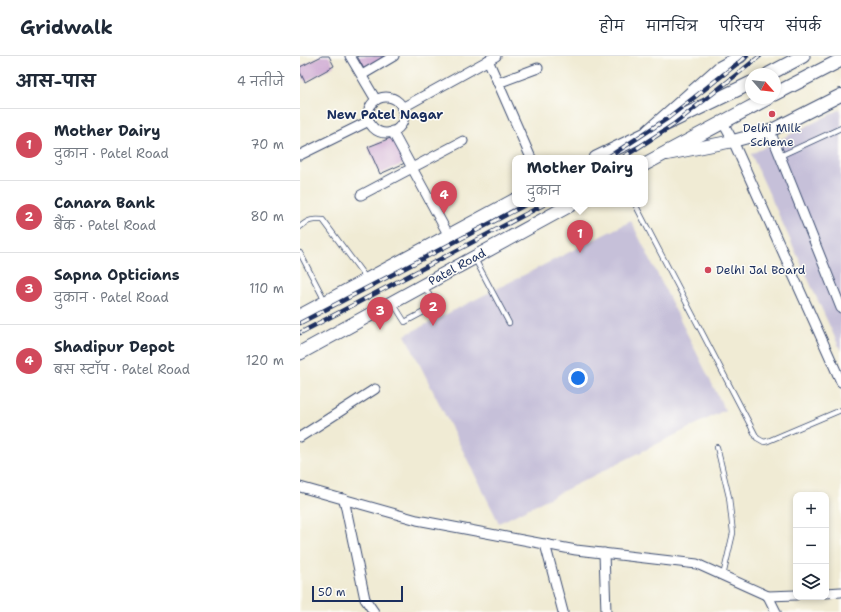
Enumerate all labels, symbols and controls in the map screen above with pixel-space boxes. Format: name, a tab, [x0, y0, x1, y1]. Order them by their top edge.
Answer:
text: Gridwalk	[20, 15, 113, 40]
text: होम	[600, 17, 624, 35]
text: मानचित्र	[646, 17, 698, 35]
text: परिचय	[720, 17, 764, 35]
text: संपर्क	[786, 17, 821, 35]
north arrow	[745, 68, 781, 104]
text: आस-पास	[16, 70, 96, 92]
text: 4 नतीजे	[237, 73, 284, 90]
district label: New Patel Nagar	[327, 106, 443, 123]
marker: Delhi Milk Scheme	[767, 109, 777, 119]
place label: Delhi Milk Scheme	[743, 120, 801, 150]
text: Mother Dairy	[54, 121, 160, 141]
text: 1	[26, 136, 32, 153]
text: 70 m	[250, 136, 284, 153]
text: दुकान · Patel Road	[54, 145, 169, 162]
popup	[512, 155, 648, 207]
text: Mother Dairy	[527, 158, 633, 178]
pin: 4	[431, 181, 457, 214]
text: दुकान	[527, 182, 561, 199]
text: Canara Bank	[54, 193, 155, 213]
text: 2	[24, 208, 34, 225]
text: 80 m	[250, 208, 284, 225]
text: बैंक · Patel Road	[54, 217, 156, 234]
pin: 1	[567, 220, 593, 253]
street label: Patel Road	[426, 245, 489, 289]
place label: Delhi Jal Board	[716, 262, 806, 278]
text: Sapna Opticians	[54, 265, 180, 285]
marker: Delhi Jal Board	[703, 265, 713, 275]
text: 3	[24, 280, 34, 297]
text: 110 m	[249, 280, 284, 297]
text: दुकान · Patel Road	[54, 289, 169, 306]
pin: 2	[420, 293, 446, 326]
pin: 3	[367, 297, 393, 330]
text: Shadipur Depot	[54, 337, 175, 357]
text: 4	[24, 352, 34, 369]
text: 120 m	[246, 352, 284, 369]
text: बस स्टॉप · Patel Road	[54, 361, 190, 378]
your location	[568, 368, 588, 388]
map controls	[793, 492, 829, 600]
button: +	[793, 492, 829, 528]
button: −	[793, 528, 829, 564]
button: layers	[793, 564, 829, 600]
scale bar	[312, 584, 403, 603]
text: 50 m	[318, 585, 346, 600]

